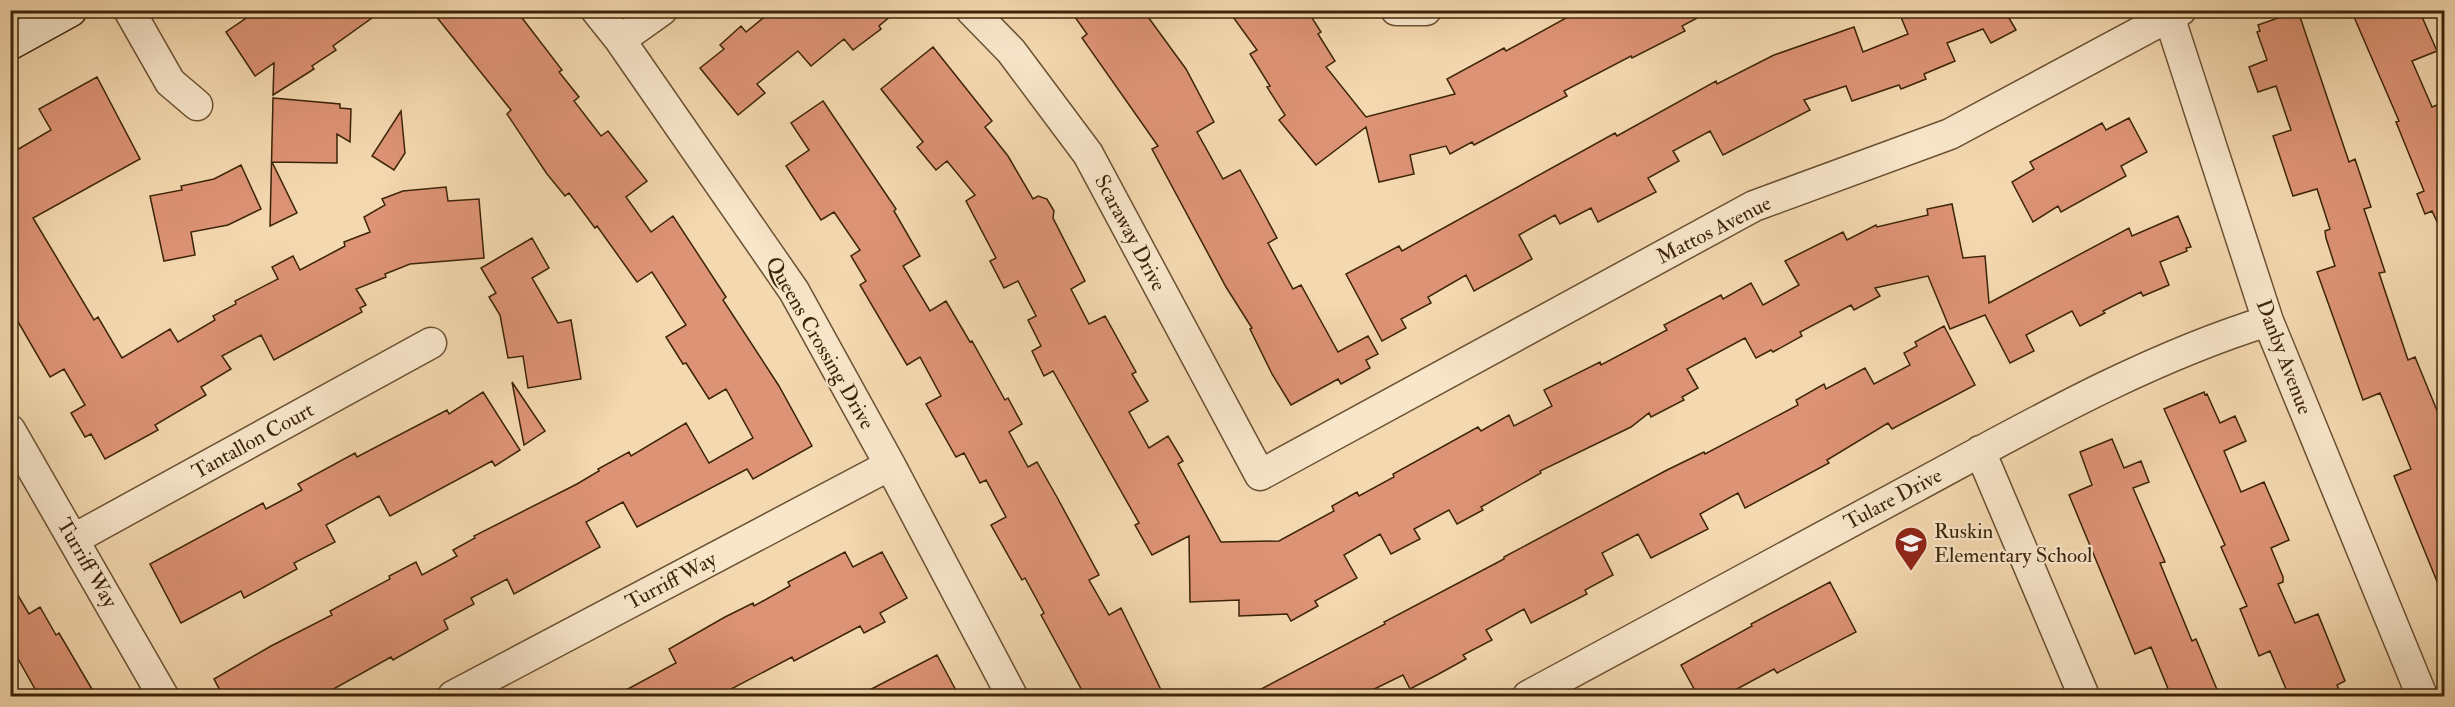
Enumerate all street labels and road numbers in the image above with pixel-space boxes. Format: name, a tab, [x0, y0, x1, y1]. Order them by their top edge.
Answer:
street label: Scaraway Drive	[1088, 170, 1172, 296]
street label: Mattos Avenue	[1652, 190, 1776, 270]
street label: Queens Crossing Drive	[759, 252, 881, 434]
street label: Danby Avenue	[2250, 296, 2318, 419]
street label: Tantallon Court	[187, 396, 319, 486]
street label: Tulare Drive	[1839, 462, 1947, 536]
street label: Turriff Way	[51, 513, 124, 613]
street label: Turriff Way	[621, 545, 722, 616]

